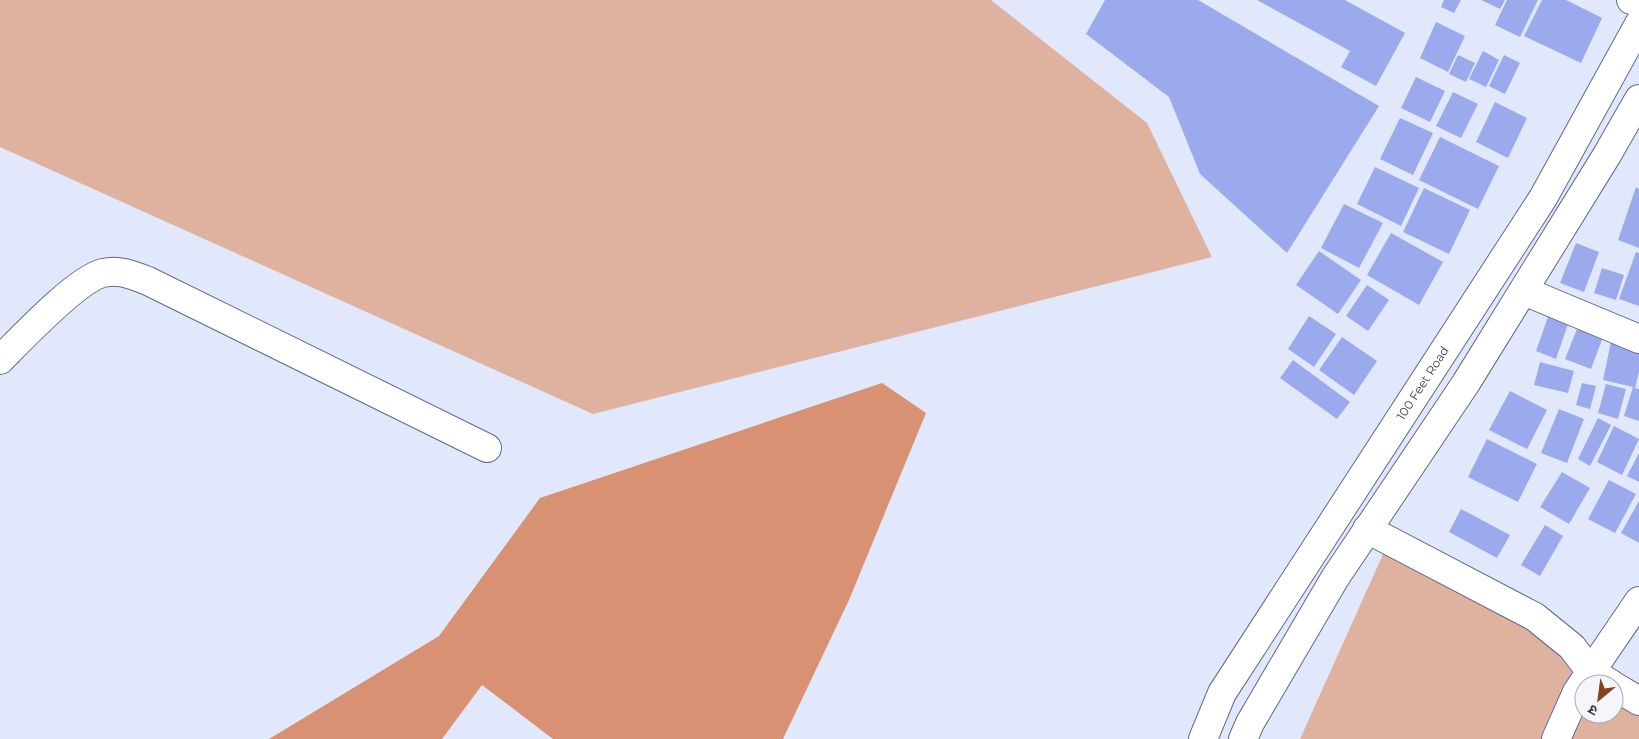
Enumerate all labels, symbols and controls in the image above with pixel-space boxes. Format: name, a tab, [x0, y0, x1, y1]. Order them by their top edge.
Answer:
street label: 100 Feet Road	[1393, 343, 1452, 423]
north arrow	[1574, 674, 1624, 724]
text: उ	[1584, 700, 1601, 720]

